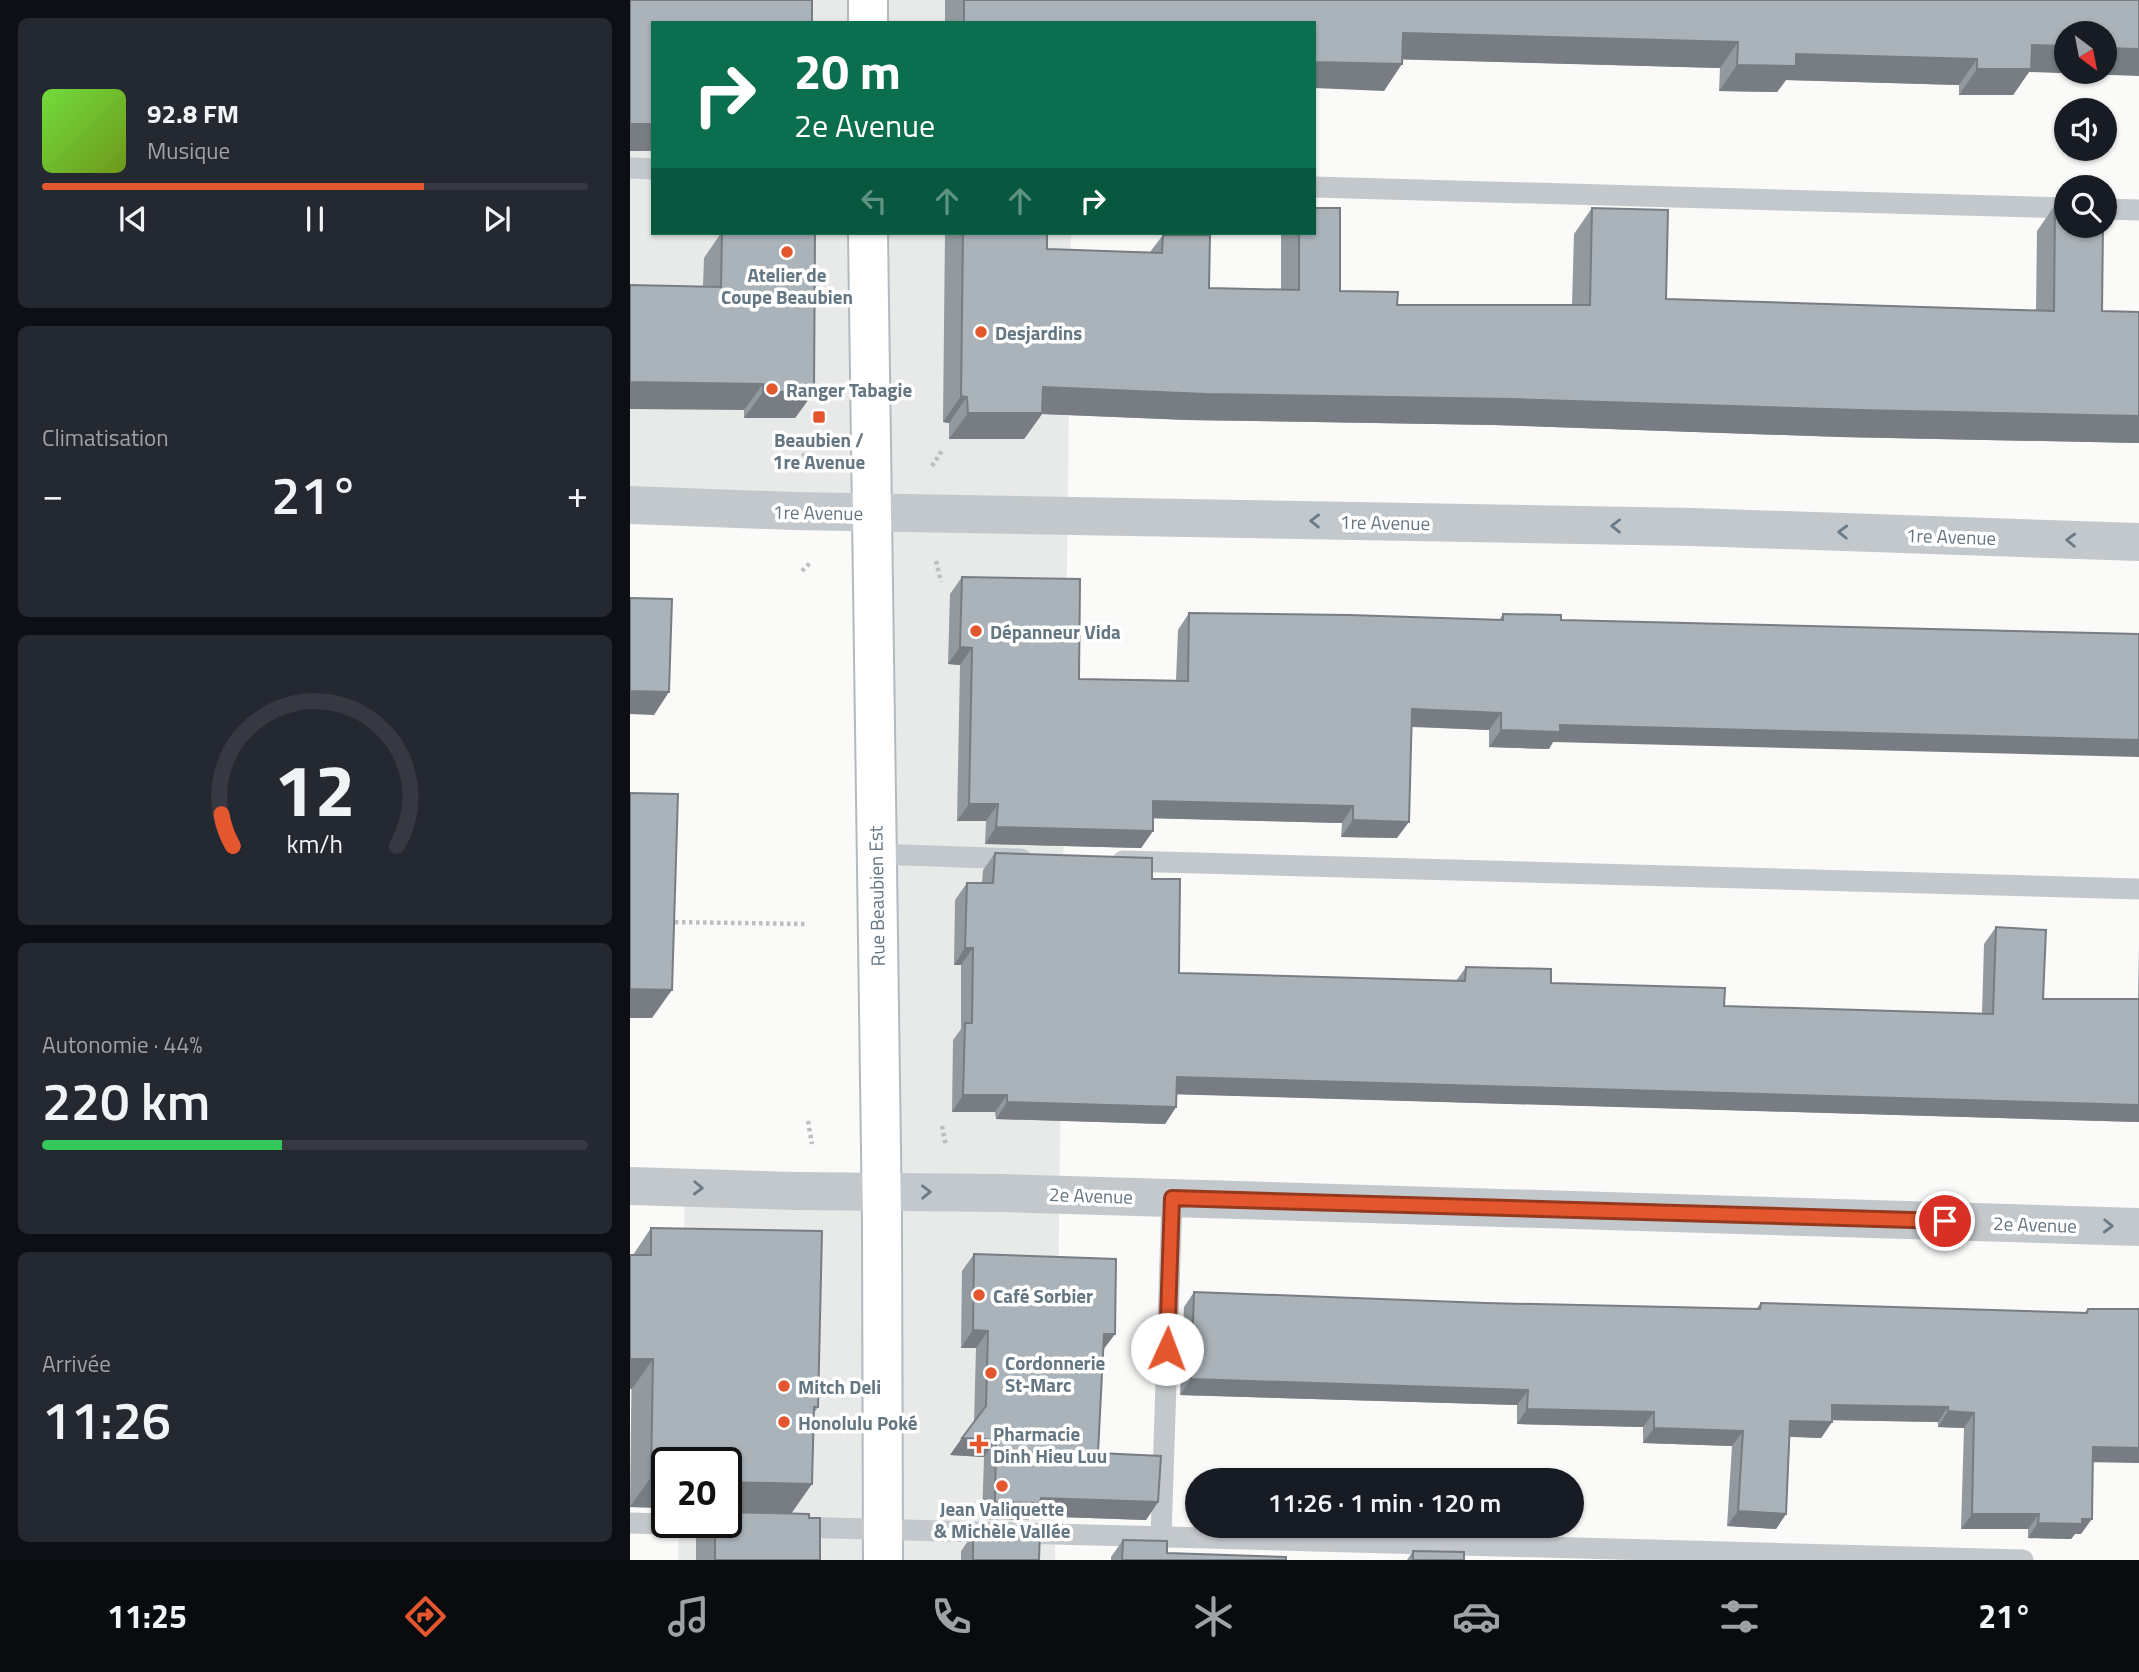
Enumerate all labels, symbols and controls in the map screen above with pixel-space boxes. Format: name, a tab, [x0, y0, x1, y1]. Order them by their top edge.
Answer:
north arrow	[2054, 21, 2118, 84]
map controls	[2054, 21, 2117, 238]
text: 20 m	[794, 33, 901, 108]
icon: right	[679, 49, 770, 140]
text: 92.8 FM	[147, 94, 239, 133]
button: sound	[2054, 98, 2117, 161]
text: 2e Avenue	[794, 101, 935, 149]
text: Musique	[147, 133, 230, 168]
button: search	[2054, 175, 2117, 238]
icon: left	[855, 182, 893, 220]
icon: ahead	[928, 182, 966, 220]
icon: ahead	[1001, 182, 1039, 220]
icon: right	[1074, 182, 1112, 220]
icon: previous	[114, 200, 152, 238]
icon: pause	[296, 200, 334, 238]
icon: next	[478, 200, 516, 238]
marker: Atelier de Coupe Beaubien	[779, 244, 795, 260]
place label: Atelier de Coupe Beaubien	[721, 260, 853, 311]
place label: Desjardins	[995, 318, 1082, 347]
marker: Desjardins	[973, 324, 989, 340]
place label: Ranger Tabagie	[786, 375, 912, 404]
marker: Ranger Tabagie	[764, 381, 780, 397]
marker: Beaubien / 1re Avenue	[811, 409, 827, 425]
text: Climatisation	[42, 420, 169, 455]
place label: Beaubien / 1re Avenue	[773, 425, 866, 476]
text: 21°	[271, 455, 359, 534]
text: −	[42, 465, 63, 523]
text: +	[567, 465, 588, 523]
street label: 1re Avenue	[773, 497, 863, 527]
street label: 1re Avenue	[1340, 507, 1430, 537]
one-way arrow	[1309, 513, 1320, 529]
one-way arrow	[1610, 518, 1621, 534]
street label: 1re Avenue	[1905, 520, 1997, 552]
one-way arrow	[1838, 525, 1849, 540]
one-way arrow	[2065, 532, 2076, 548]
place label: Dépanneur Vida	[990, 617, 1121, 646]
marker: Dépanneur Vida	[968, 623, 984, 639]
text: 12	[274, 734, 356, 844]
text: km/h	[287, 825, 343, 863]
street label: Rue Beaubien Est	[860, 825, 892, 967]
text: Autonomie · 44%	[42, 1027, 202, 1062]
text: 220 km	[42, 1061, 210, 1140]
street label: 2e Avenue	[1049, 1179, 1133, 1211]
one-way arrow	[693, 1180, 704, 1196]
one-way arrow	[921, 1184, 931, 1200]
pin	[1915, 1191, 1975, 1251]
icon: arrive	[1926, 1202, 1964, 1240]
street label: 2e Avenue	[1993, 1208, 2077, 1240]
one-way arrow	[2103, 1219, 2114, 1234]
place label: Café Sorbier	[993, 1281, 1093, 1310]
marker: Café Sorbier	[971, 1287, 987, 1303]
position arrow	[1130, 1312, 1204, 1386]
text: Arrivée	[42, 1346, 111, 1381]
place label: Cordonnerie St-Marc	[1005, 1348, 1106, 1399]
marker: Cordonnerie St-Marc	[983, 1365, 999, 1381]
place label: Mitch Deli	[798, 1372, 881, 1401]
marker: Mitch Deli	[776, 1378, 792, 1394]
text: 11:26	[42, 1380, 171, 1459]
place label: Honolulu Poké	[798, 1408, 918, 1437]
marker: Honolulu Poké	[776, 1414, 792, 1430]
place label: Pharmacie Dinh Hieu Luu	[993, 1419, 1107, 1470]
marker: Pharmacie Dinh Hieu Luu	[971, 1436, 987, 1452]
speed limit sign: 20	[651, 1447, 742, 1538]
marker: Jean Valiquette & Michèle Vallée	[994, 1478, 1010, 1494]
text: 11:26 · 1 min · 120 m	[1268, 1483, 1501, 1522]
place label: Jean Valiquette & Michèle Vallée	[934, 1494, 1071, 1545]
text: 11:25	[107, 1592, 187, 1640]
icon: directions	[401, 1592, 450, 1641]
icon: music	[664, 1592, 713, 1641]
icon: phone	[927, 1592, 976, 1641]
icon: climate	[1189, 1592, 1238, 1641]
icon: car	[1452, 1592, 1501, 1641]
icon: filters	[1715, 1592, 1764, 1641]
text: 21°	[1978, 1592, 2032, 1640]

